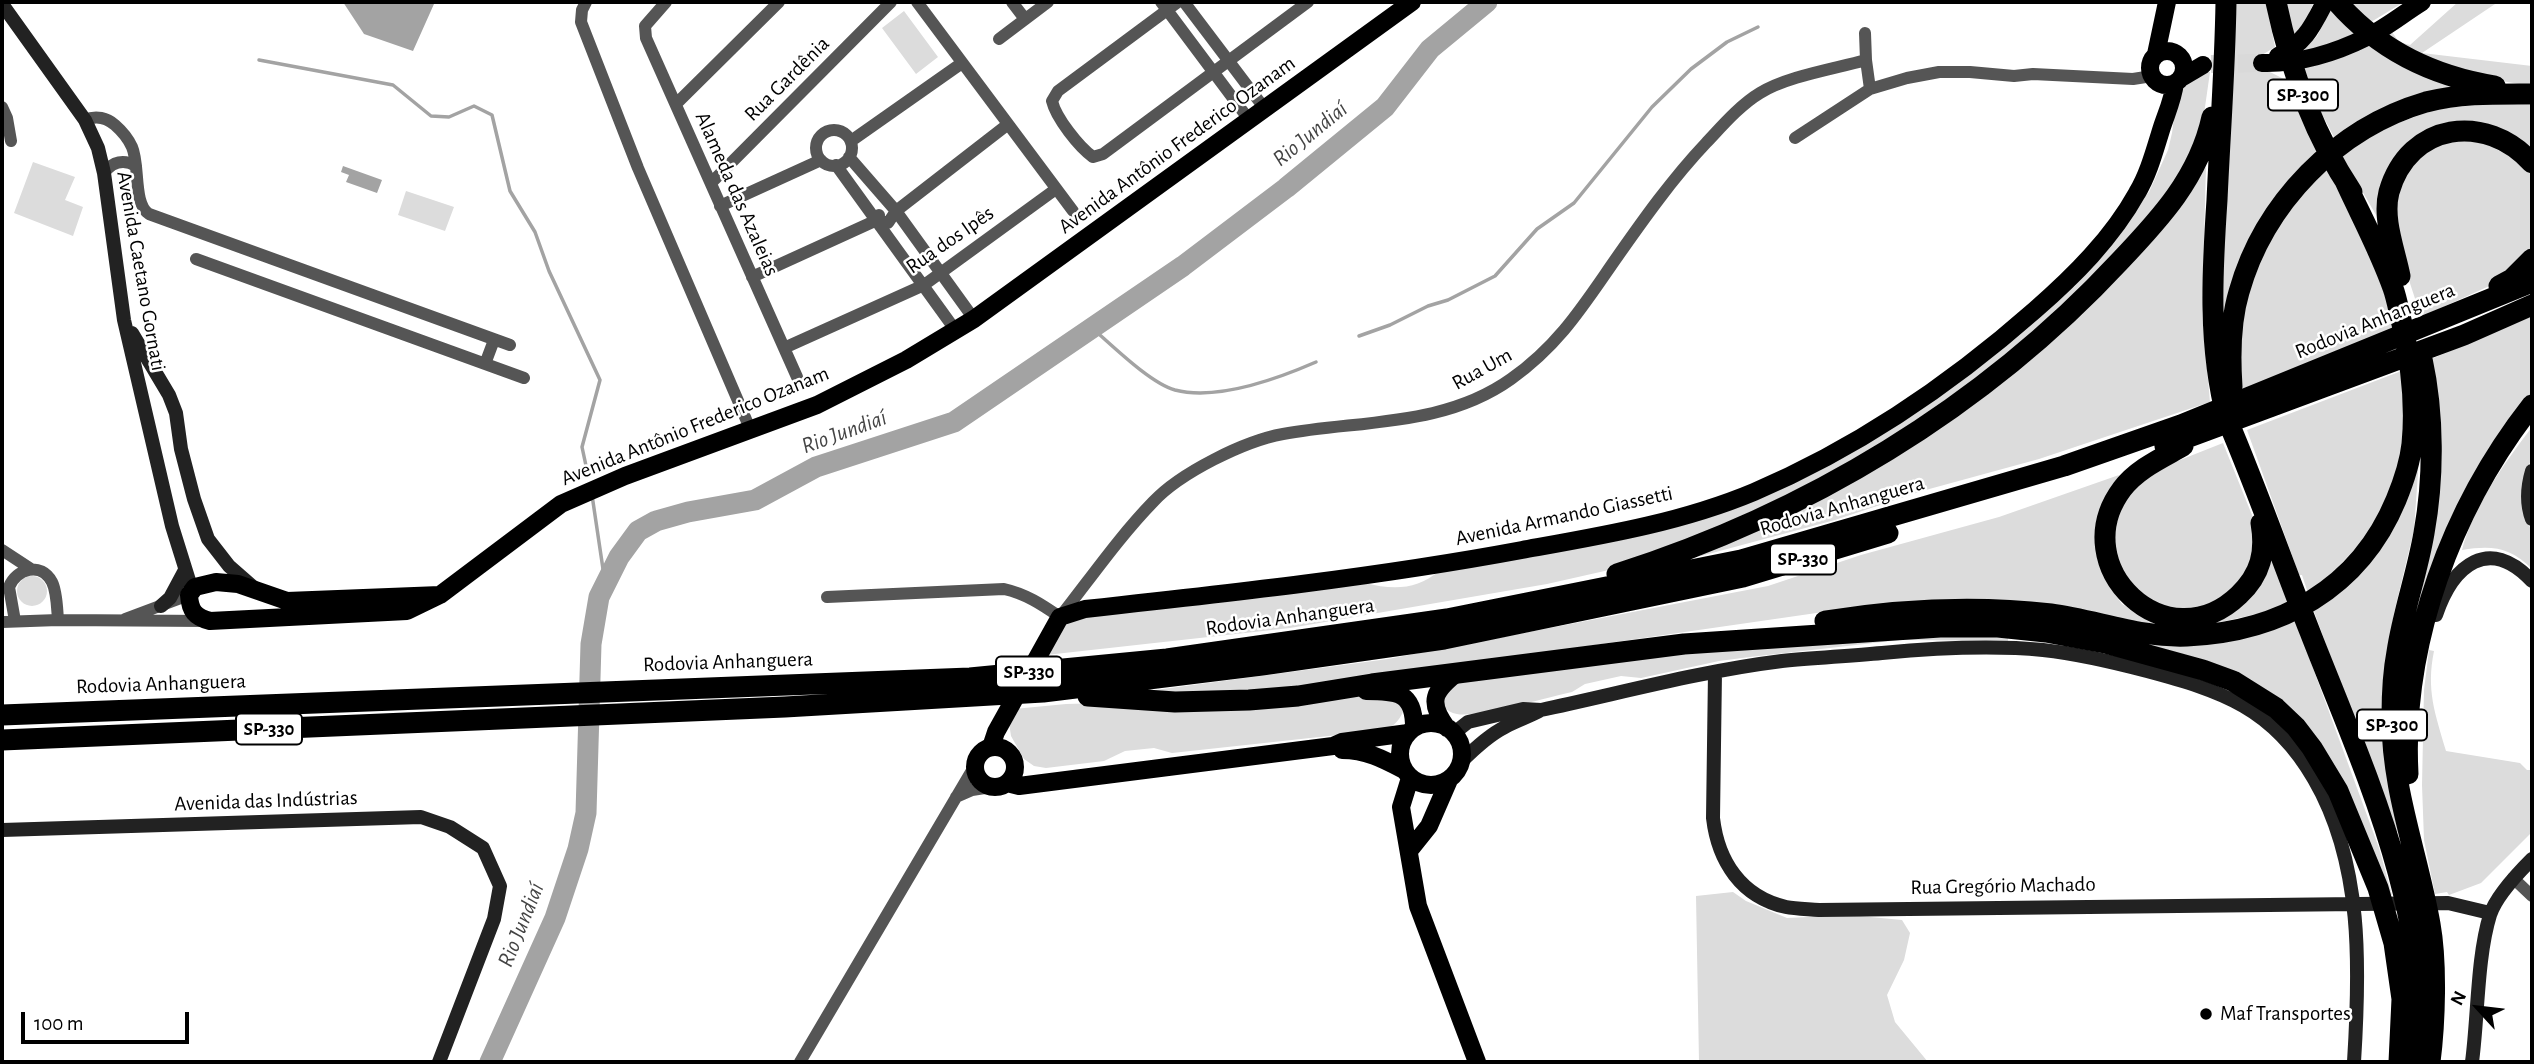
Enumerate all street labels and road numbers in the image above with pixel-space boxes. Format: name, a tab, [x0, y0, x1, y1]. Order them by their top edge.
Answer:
street label: Rua Gardênia	[739, 31, 835, 127]
street label: Avenida Antônio Frederico Ozanam	[1054, 51, 1300, 239]
road number: SP-300	[2268, 80, 2338, 110]
street label: Alameda das Azaleias	[689, 108, 785, 280]
street label: Avenida Caetano Gornati	[111, 169, 171, 373]
street label: Rua dos Ipês	[901, 201, 999, 279]
street label: Rodovia Anhanguera	[2291, 277, 2459, 365]
street label: Rua Um	[1448, 342, 1516, 396]
street label: Avenida Antônio Frederico Ozanam	[557, 361, 833, 491]
street label: Rodovia Anhanguera	[1757, 470, 1927, 542]
street label: Avenida Armando Giassetti	[1453, 481, 1675, 551]
road number: SP-330	[1770, 544, 1836, 574]
street label: Rodovia Anhanguera	[1204, 593, 1376, 641]
street label: Rodovia Anhanguera	[643, 646, 813, 678]
road number: SP-330	[996, 656, 1062, 688]
street label: Rodovia Anhanguera	[76, 668, 246, 700]
road number: SP-300	[2357, 710, 2427, 740]
road number: SP-330	[236, 714, 302, 744]
street label: Avenida das Indústrias	[174, 785, 358, 817]
street label: Rua Gregório Machado	[1910, 872, 2096, 900]

